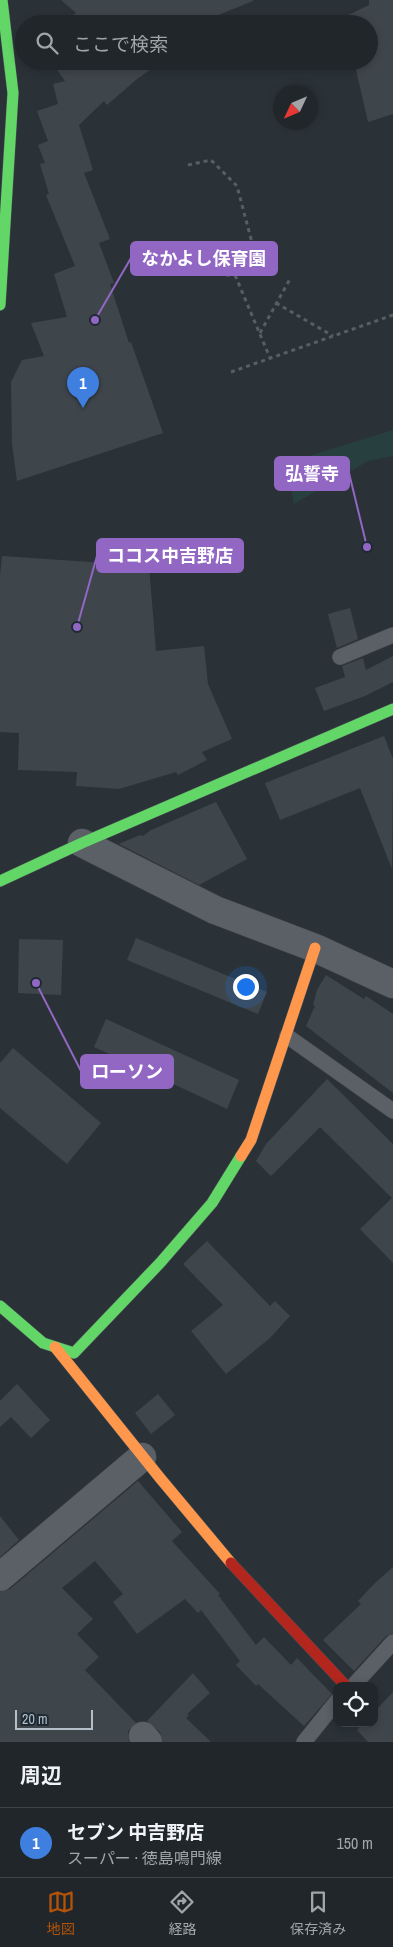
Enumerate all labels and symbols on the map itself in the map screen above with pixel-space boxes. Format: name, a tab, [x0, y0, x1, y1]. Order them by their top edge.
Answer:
north arrow	[273, 85, 318, 130]
callout: なかよし保育園	[131, 242, 277, 275]
text: なかよし保育園	[141, 246, 267, 271]
pin: 1	[67, 367, 99, 408]
callout: 弘誓寺	[275, 457, 349, 490]
text: 弘誓寺	[285, 461, 339, 486]
callout: ココス中吉野店	[97, 539, 243, 572]
text: ココス中吉野店	[107, 543, 233, 568]
your location	[233, 974, 259, 1000]
callout: ローソン	[81, 1055, 173, 1088]
text: ローソン	[91, 1059, 163, 1084]
scale bar	[15, 1707, 92, 1730]

